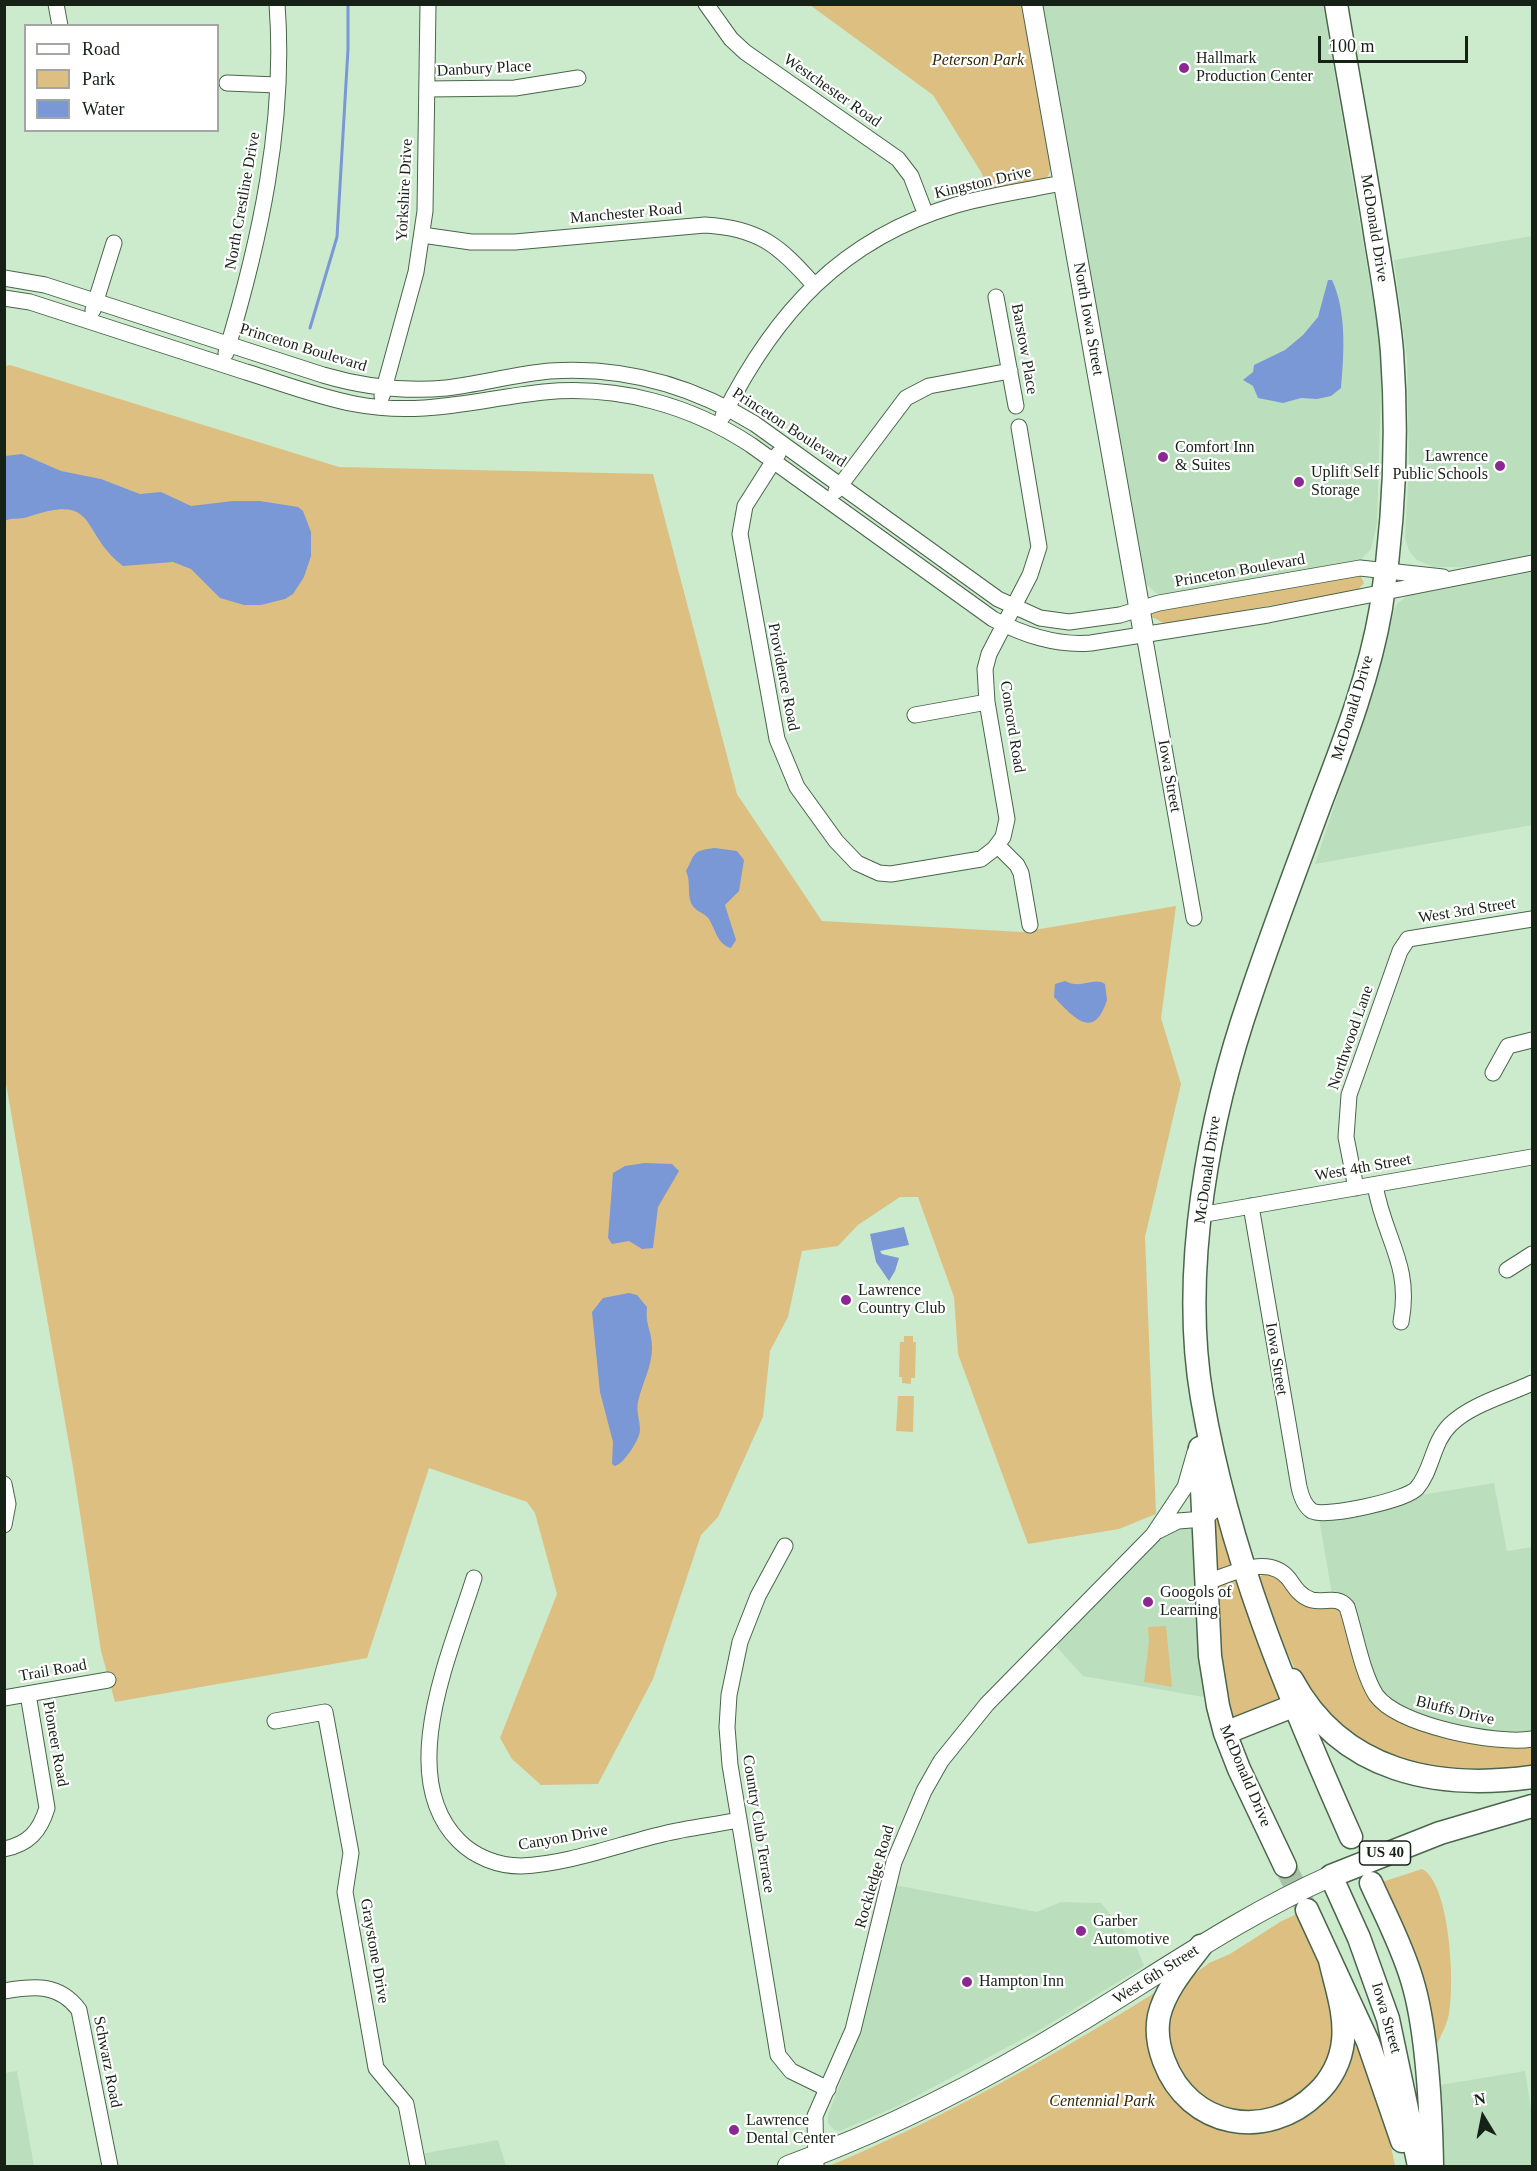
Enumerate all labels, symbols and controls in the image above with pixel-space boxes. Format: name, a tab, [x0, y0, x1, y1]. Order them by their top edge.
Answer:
legend	[24, 24, 219, 132]
scale bar	[1321, 24, 1471, 62]
text: 100 m	[1329, 36, 1375, 56]
text: Road	[82, 39, 120, 59]
place label: Hallmark Production Center	[1196, 49, 1313, 87]
street label: Westchester Road	[780, 50, 884, 132]
park label: Peterson Park	[932, 51, 1024, 71]
street label: Danbury Place	[436, 57, 532, 81]
marker: Hallmark Production Center	[1177, 61, 1191, 75]
text: Park	[82, 69, 115, 89]
text: Water	[82, 99, 125, 119]
street label: North Crestline Drive	[221, 131, 265, 271]
street label: Yorkshire Drive	[393, 138, 417, 242]
street label: Kingston Drive	[933, 162, 1033, 204]
street label: McDonald Drive	[1356, 173, 1392, 283]
street label: Manchester Road	[569, 200, 683, 228]
street label: North Iowa Street	[1069, 261, 1107, 377]
street label: Barstow Place	[1007, 302, 1041, 396]
street label: Princeton Boulevard	[237, 320, 369, 376]
street label: Princeton Boulevard	[728, 384, 850, 472]
place label: Comfort Inn & Suites	[1175, 438, 1255, 476]
place label: Lawrence Public Schools	[1392, 447, 1488, 485]
marker: Comfort Inn & Suites	[1156, 450, 1170, 464]
marker: Lawrence Public Schools	[1493, 459, 1507, 473]
place label: Uplift Self Storage	[1311, 463, 1379, 501]
marker: Uplift Self Storage	[1292, 475, 1306, 489]
street label: Princeton Boulevard	[1173, 550, 1307, 592]
street label: Providence Road	[763, 621, 803, 733]
street label: McDonald Drive	[1328, 653, 1378, 763]
street label: Concord Road	[995, 680, 1029, 774]
street label: Iowa Street	[1153, 738, 1185, 814]
street label: West 3rd Street	[1417, 894, 1517, 928]
street label: Northwood Lane	[1324, 983, 1378, 1093]
street label: McDonald Drive	[1191, 1115, 1225, 1225]
street label: West 4th Street	[1313, 1150, 1413, 1186]
place label: Lawrence Country Club	[858, 1281, 946, 1319]
marker: Lawrence Country Club	[839, 1293, 853, 1307]
street label: Iowa Street	[1261, 1321, 1291, 1397]
place label: Googols of Learning	[1160, 1583, 1232, 1621]
marker: Googols of Learning	[1141, 1595, 1155, 1609]
street label: Trail Road	[18, 1656, 88, 1686]
street label: Bluffs Drive	[1414, 1692, 1496, 1730]
street label: Pioneer Road	[38, 1700, 72, 1788]
street label: McDonald Drive	[1215, 1722, 1275, 1830]
street label: Country Club Terrace	[738, 1754, 778, 1894]
street label: Canyon Drive	[517, 1821, 609, 1855]
street label: Rockledge Road	[851, 1823, 899, 1931]
road number: US 40	[1360, 1841, 1410, 1865]
street label: Graystone Drive	[355, 1897, 393, 2005]
place label: Garber Automotive	[1093, 1912, 1169, 1950]
marker: Garber Automotive	[1074, 1924, 1088, 1938]
street label: West 6th Street	[1110, 1941, 1202, 2009]
place label: Hampton Inn	[979, 1972, 1064, 1992]
marker: Hampton Inn	[960, 1975, 974, 1989]
street label: Iowa Street	[1367, 1980, 1405, 2056]
street label: Schwarz Road	[89, 2015, 125, 2109]
north arrow	[1453, 2087, 1513, 2147]
text: N	[1473, 2089, 1487, 2108]
park label: Centennial Park	[1049, 2092, 1155, 2112]
place label: Lawrence Dental Center	[746, 2111, 835, 2149]
marker: Lawrence Dental Center	[727, 2123, 741, 2137]

